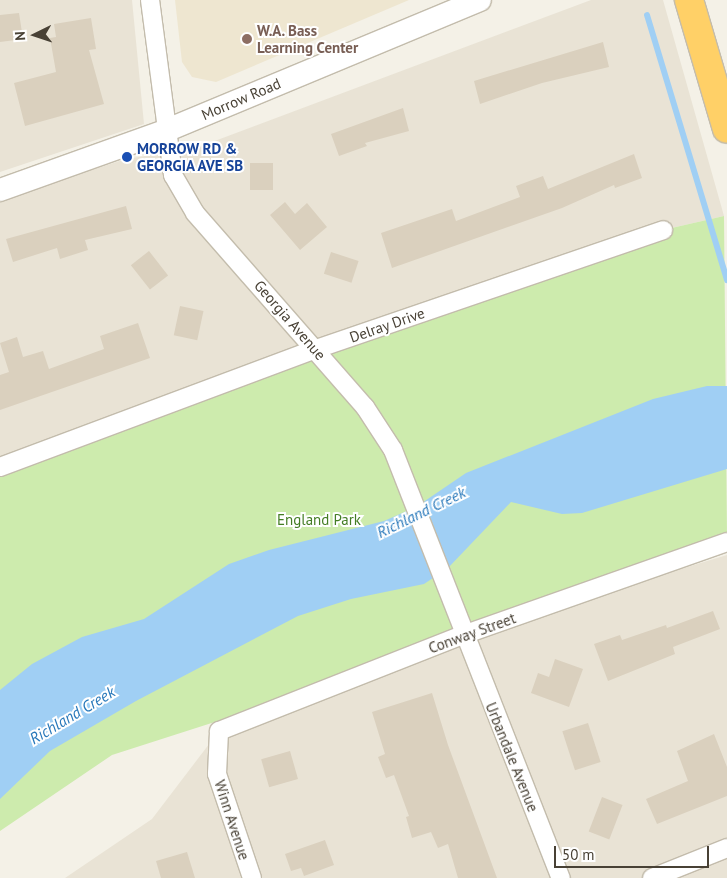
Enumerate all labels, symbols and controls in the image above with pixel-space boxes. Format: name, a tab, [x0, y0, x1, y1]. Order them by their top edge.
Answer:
north arrow	[10, 10, 60, 60]
place label: W.A. Bass Learning Center	[257, 21, 358, 56]
text: N	[11, 31, 29, 41]
marker: W.A. Bass Learning Center	[241, 33, 253, 45]
street label: Morrow Road	[198, 74, 284, 124]
place label: MORROW RD & GEORGIA AVE SB	[137, 139, 244, 174]
marker: MORROW RD & GEORGIA AVE SB	[121, 151, 133, 163]
street label: Georgia Avenue	[250, 276, 330, 364]
street label: Delray Drive	[347, 304, 427, 346]
water label: Richland Creek	[373, 482, 469, 542]
park label: England Park	[277, 511, 361, 529]
street label: Conway Street	[426, 609, 518, 657]
water label: Richland Creek	[26, 682, 118, 748]
street label: Urbandale Avenue	[482, 699, 542, 815]
street label: Winn Avenue	[211, 777, 253, 863]
scale bar	[557, 836, 712, 868]
text: 50 m	[562, 845, 595, 864]

